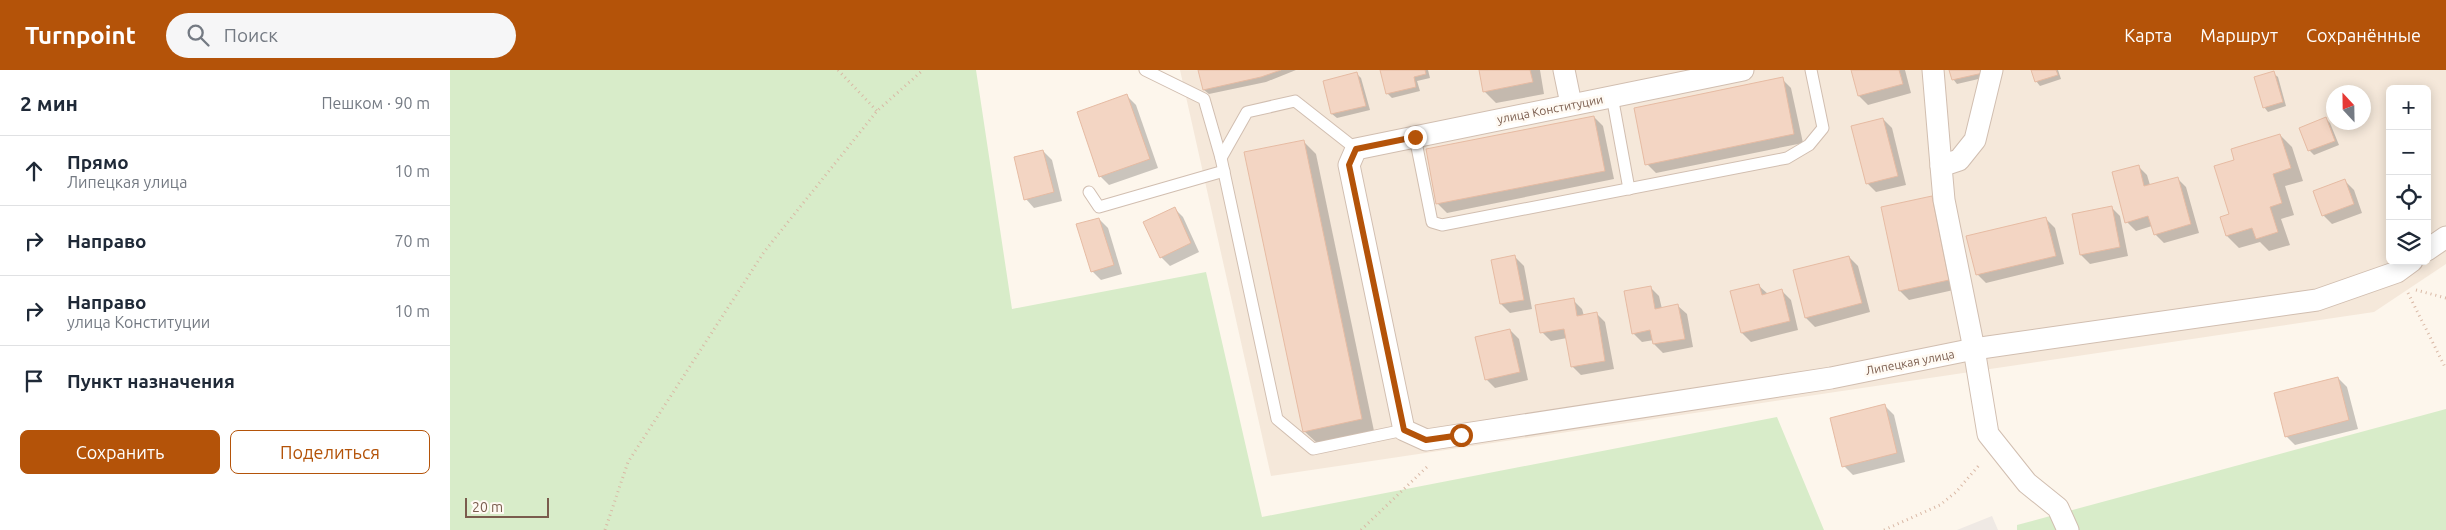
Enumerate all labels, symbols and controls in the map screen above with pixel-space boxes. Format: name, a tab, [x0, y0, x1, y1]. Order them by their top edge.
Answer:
search box	[166, 13, 516, 58]
icon: search	[184, 21, 212, 49]
text: Turnpoint	[25, 22, 136, 49]
text: Поиск	[224, 24, 278, 46]
text: Карта	[2124, 25, 2172, 45]
text: Маршрут	[2200, 25, 2278, 45]
text: Сохранённые	[2306, 25, 2421, 45]
north arrow	[2326, 85, 2371, 130]
map controls	[2386, 85, 2431, 265]
button: +	[2386, 85, 2431, 130]
text: 2 мин	[20, 91, 78, 115]
street label: улица Конституции	[1496, 92, 1604, 126]
text: Пешком · 90 m	[321, 94, 430, 112]
route end	[1404, 126, 1427, 149]
button: −	[2386, 130, 2431, 175]
text: Прямо	[67, 151, 129, 173]
icon: ahead	[20, 157, 48, 185]
text: 10 m	[394, 162, 430, 180]
text: Липецкая улица	[67, 173, 187, 191]
button: locate	[2386, 175, 2431, 220]
button: layers	[2386, 220, 2431, 265]
icon: right	[20, 227, 48, 255]
text: Направо	[67, 230, 147, 252]
text: 70 m	[394, 232, 430, 250]
text: Направо	[67, 291, 147, 313]
icon: right	[20, 297, 48, 325]
text: 10 m	[394, 302, 430, 320]
text: улица Конституции	[67, 313, 210, 331]
street label: Липецкая улица	[1864, 347, 1956, 377]
icon: arrive	[20, 367, 48, 395]
text: Пункт назначения	[67, 370, 235, 392]
route start	[1450, 424, 1473, 447]
button: Сохранить	[20, 430, 220, 474]
button: Поделиться	[230, 430, 430, 474]
scale bar	[465, 495, 549, 518]
text: 20 m	[472, 499, 503, 515]

